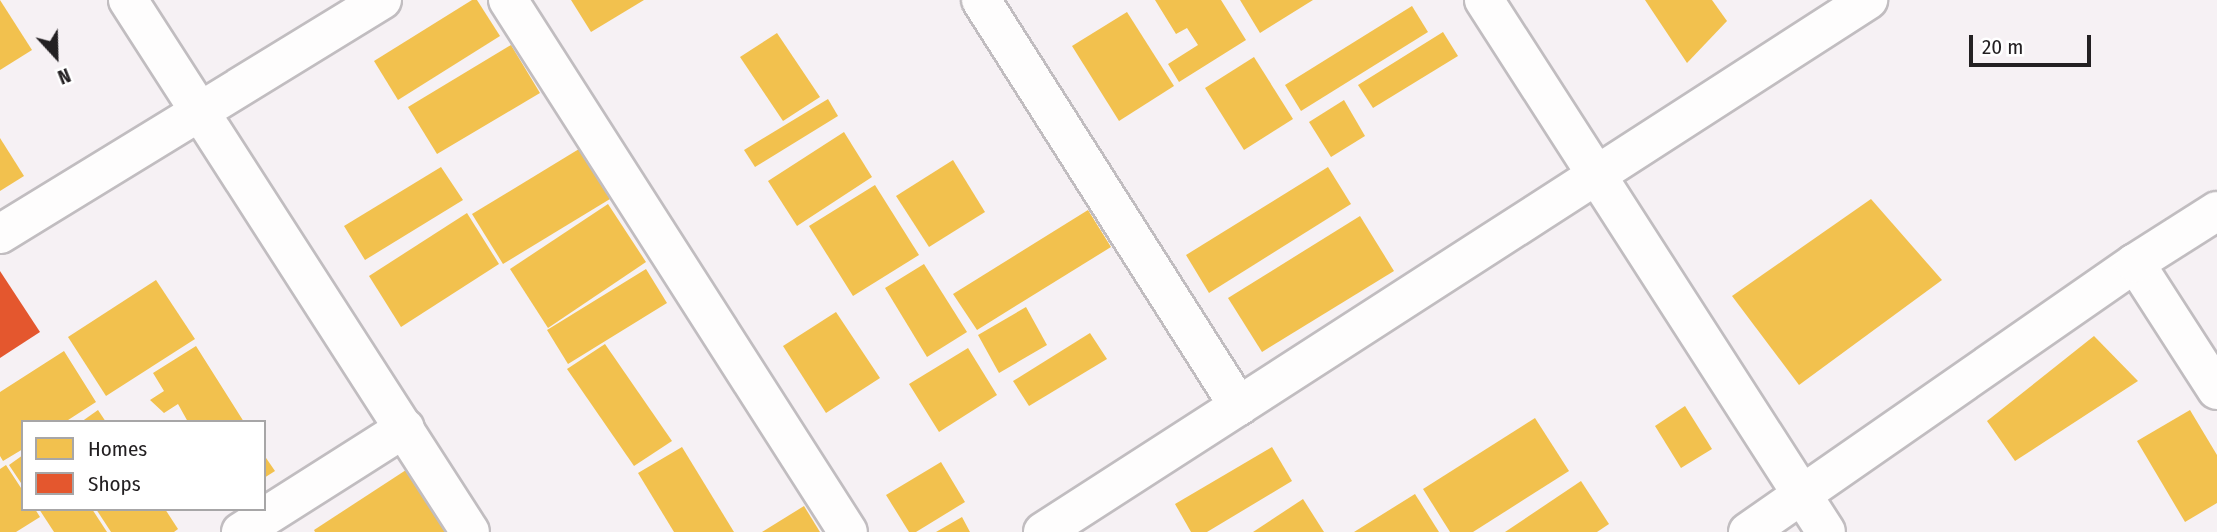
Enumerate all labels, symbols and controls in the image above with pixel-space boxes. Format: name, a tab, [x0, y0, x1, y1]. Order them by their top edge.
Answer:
north arrow	[21, 21, 91, 91]
scale bar	[1972, 21, 2094, 65]
text: 20 m	[1982, 34, 2023, 60]
text: N	[54, 63, 74, 89]
legend	[21, 420, 266, 511]
text: Homes	[88, 436, 147, 462]
text: Shops	[88, 471, 141, 497]

